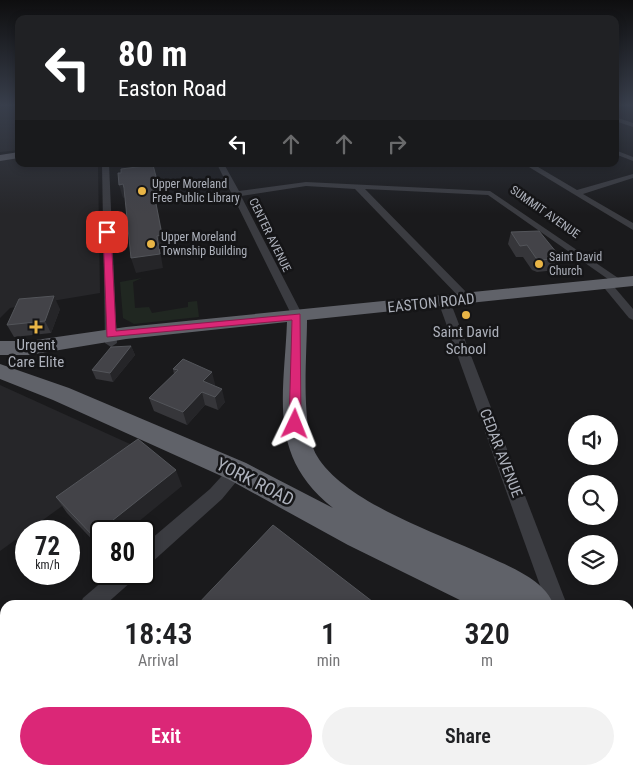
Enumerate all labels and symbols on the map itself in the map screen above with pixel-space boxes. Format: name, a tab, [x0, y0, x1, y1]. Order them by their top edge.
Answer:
place label: Upper Moreland Free Public Library	[152, 177, 240, 205]
street label: SUMMIT AVENUE	[507, 183, 583, 241]
marker: Upper Moreland Free Public Library	[136, 185, 148, 197]
street label: CENTER AVENUE	[246, 196, 294, 274]
pin	[86, 211, 128, 253]
place label: Upper Moreland Township Building	[161, 230, 247, 258]
marker: Upper Moreland Township Building	[145, 238, 157, 250]
place label: Saint David Church	[549, 250, 602, 278]
marker: Saint David Church	[533, 258, 545, 270]
street label: EASTON ROAD	[387, 289, 475, 317]
marker: Saint David School	[460, 309, 472, 321]
marker: Urgent Care Elite	[29, 320, 43, 334]
place label: Saint David School	[433, 323, 499, 358]
place label: Urgent Care Elite	[8, 336, 64, 371]
position arrow	[268, 397, 320, 449]
street label: CEDAR AVENUE	[476, 406, 526, 500]
street label: YORK ROAD	[213, 453, 298, 510]
speed limit sign: 80	[90, 520, 155, 585]

